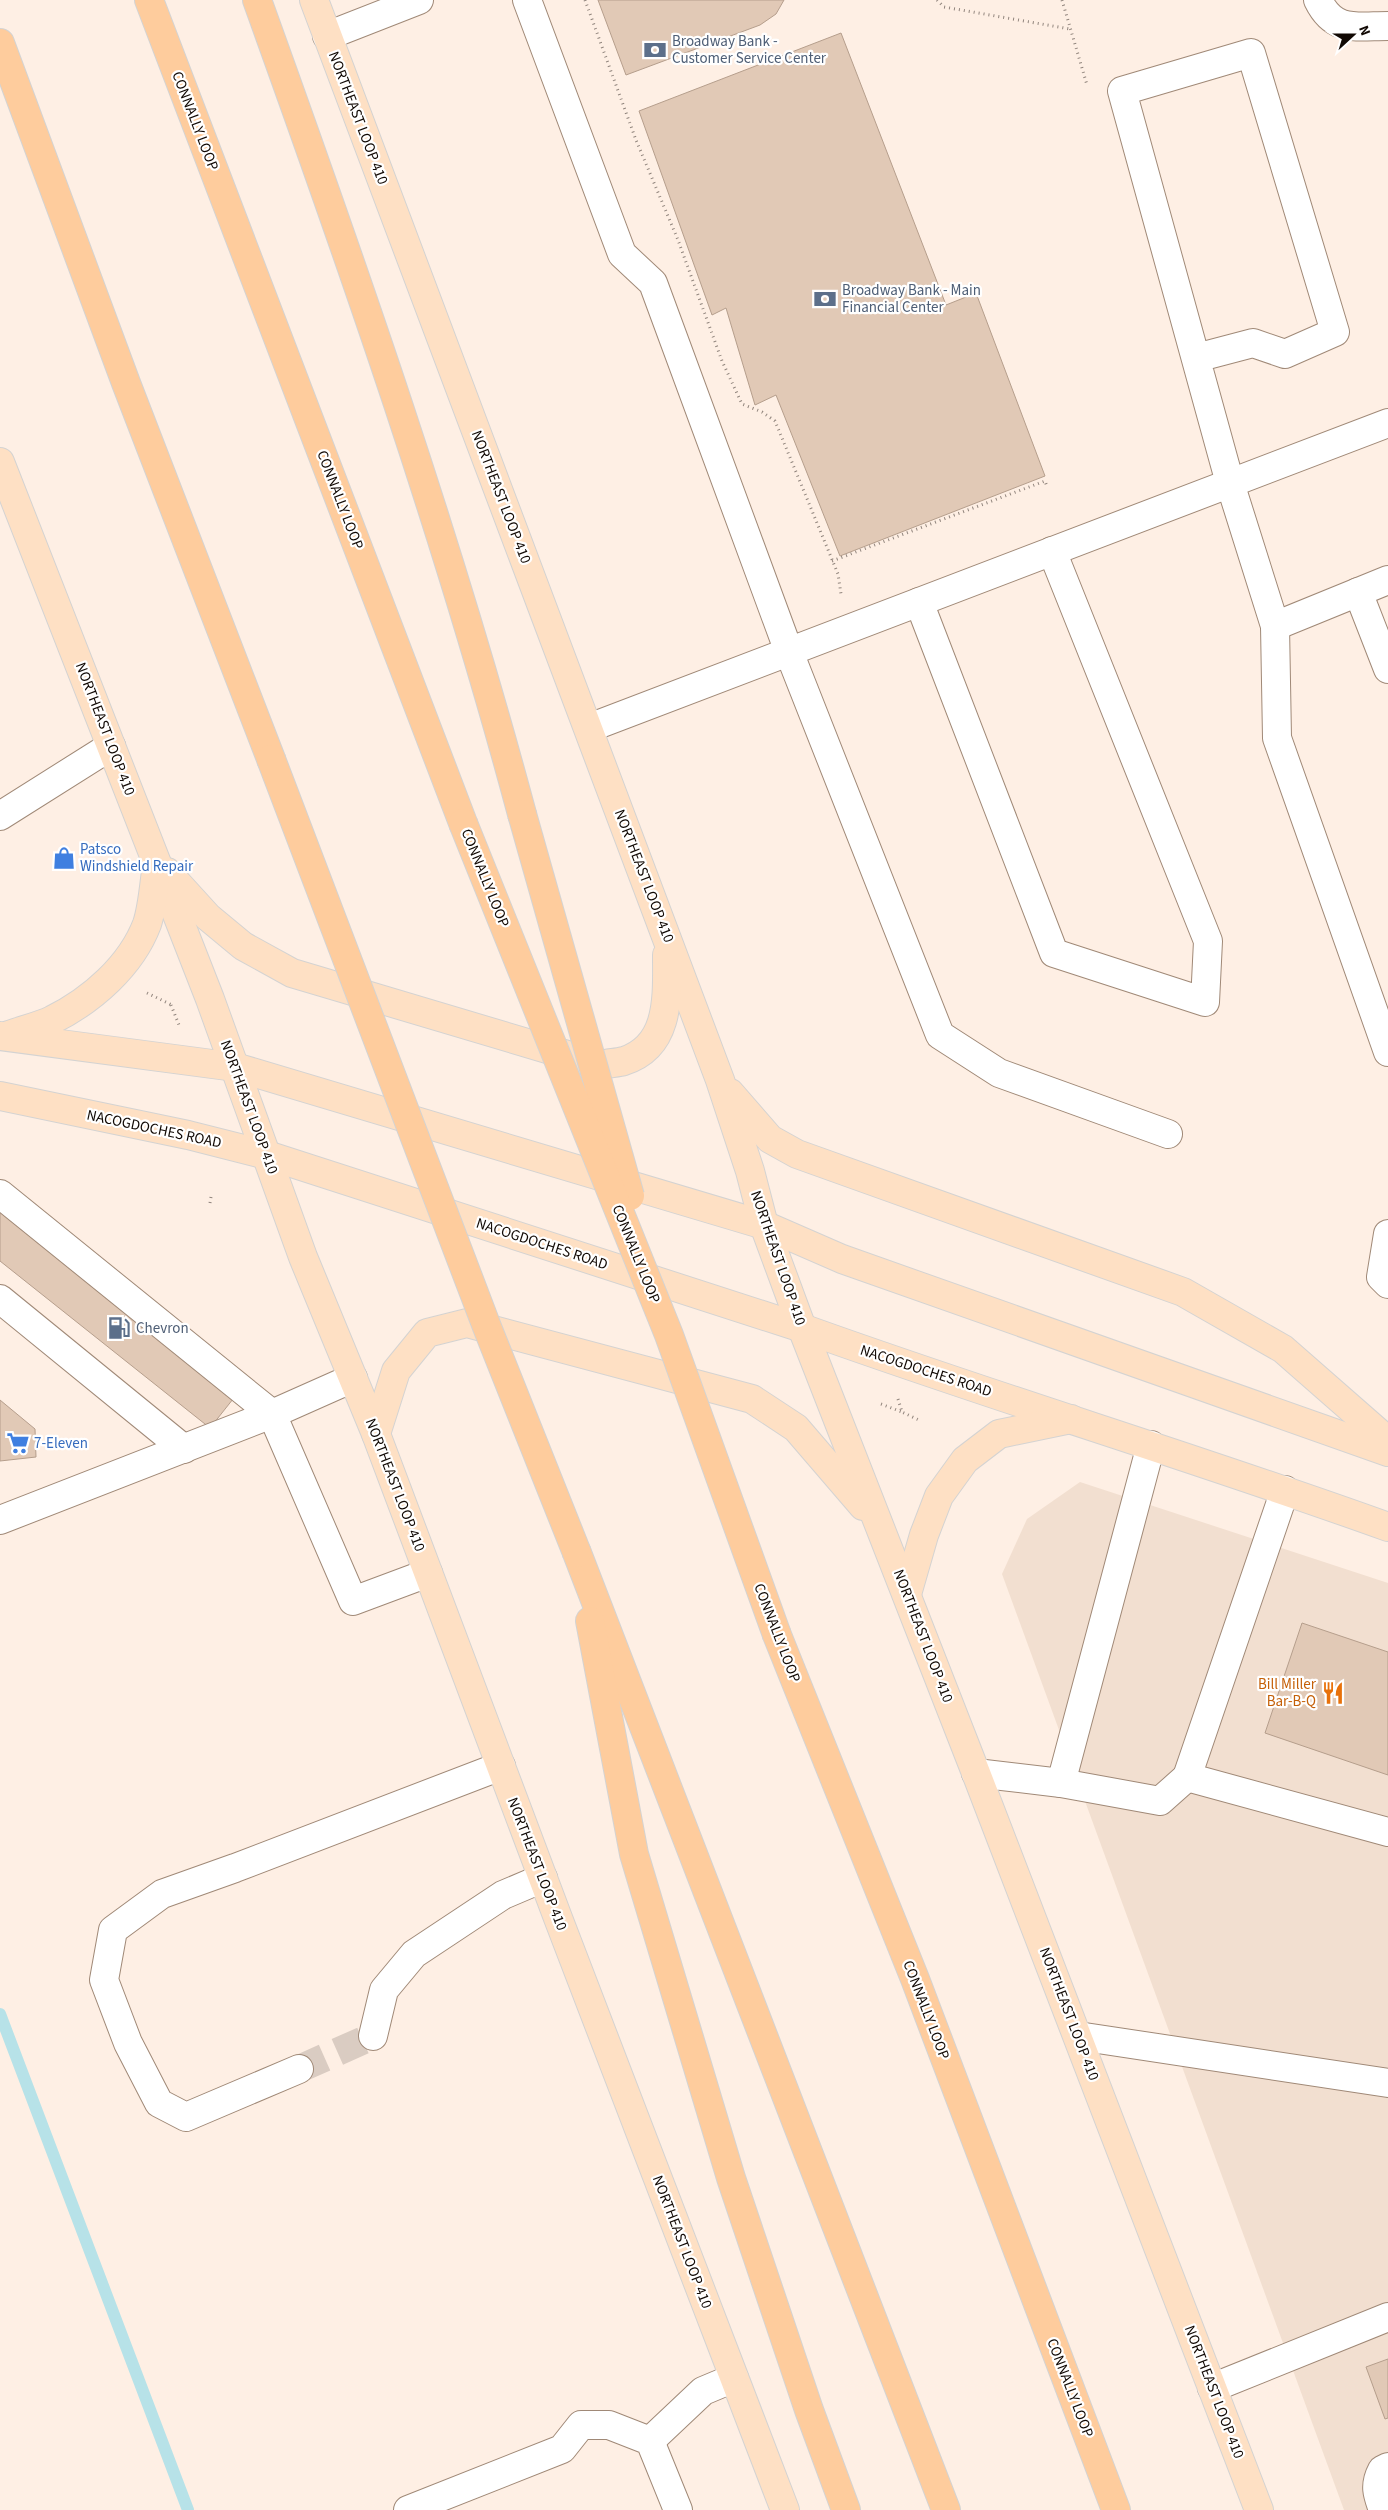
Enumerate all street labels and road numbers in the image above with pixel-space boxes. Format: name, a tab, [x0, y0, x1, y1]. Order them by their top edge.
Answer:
street label: NORTHEAST LOOP 410	[323, 48, 393, 188]
street label: CONNALLY LOOP	[166, 68, 224, 174]
street label: NORTHEAST LOOP 410	[466, 427, 536, 567]
street label: CONNALLY LOOP	[311, 447, 369, 553]
street label: NORTHEAST LOOP 410	[70, 659, 140, 799]
street label: NORTHEAST LOOP 410	[609, 806, 679, 946]
street label: CONNALLY LOOP	[456, 826, 514, 930]
street label: NORTHEAST LOOP 410	[215, 1037, 283, 1177]
street label: NACOGDOCHES ROAD	[85, 1104, 223, 1154]
street label: NORTHEAST LOOP 410	[745, 1188, 811, 1328]
street label: CONNALLY LOOP	[607, 1202, 665, 1306]
street label: NACOGDOCHES ROAD	[474, 1213, 610, 1275]
street label: NACOGDOCHES ROAD	[858, 1340, 994, 1402]
street label: NORTHEAST LOOP 410	[360, 1415, 430, 1555]
street label: NORTHEAST LOOP 410	[888, 1566, 958, 1706]
street label: CONNALLY LOOP	[748, 1580, 806, 1686]
street label: NORTHEAST LOOP 410	[502, 1794, 572, 1934]
street label: NORTHEAST LOOP 410	[1034, 1944, 1104, 2084]
street label: CONNALLY LOOP	[897, 1957, 955, 2063]
street label: NORTHEAST LOOP 410	[647, 2172, 717, 2312]
street label: NORTHEAST LOOP 410	[1179, 2322, 1249, 2462]
street label: CONNALLY LOOP	[1041, 2335, 1099, 2441]

